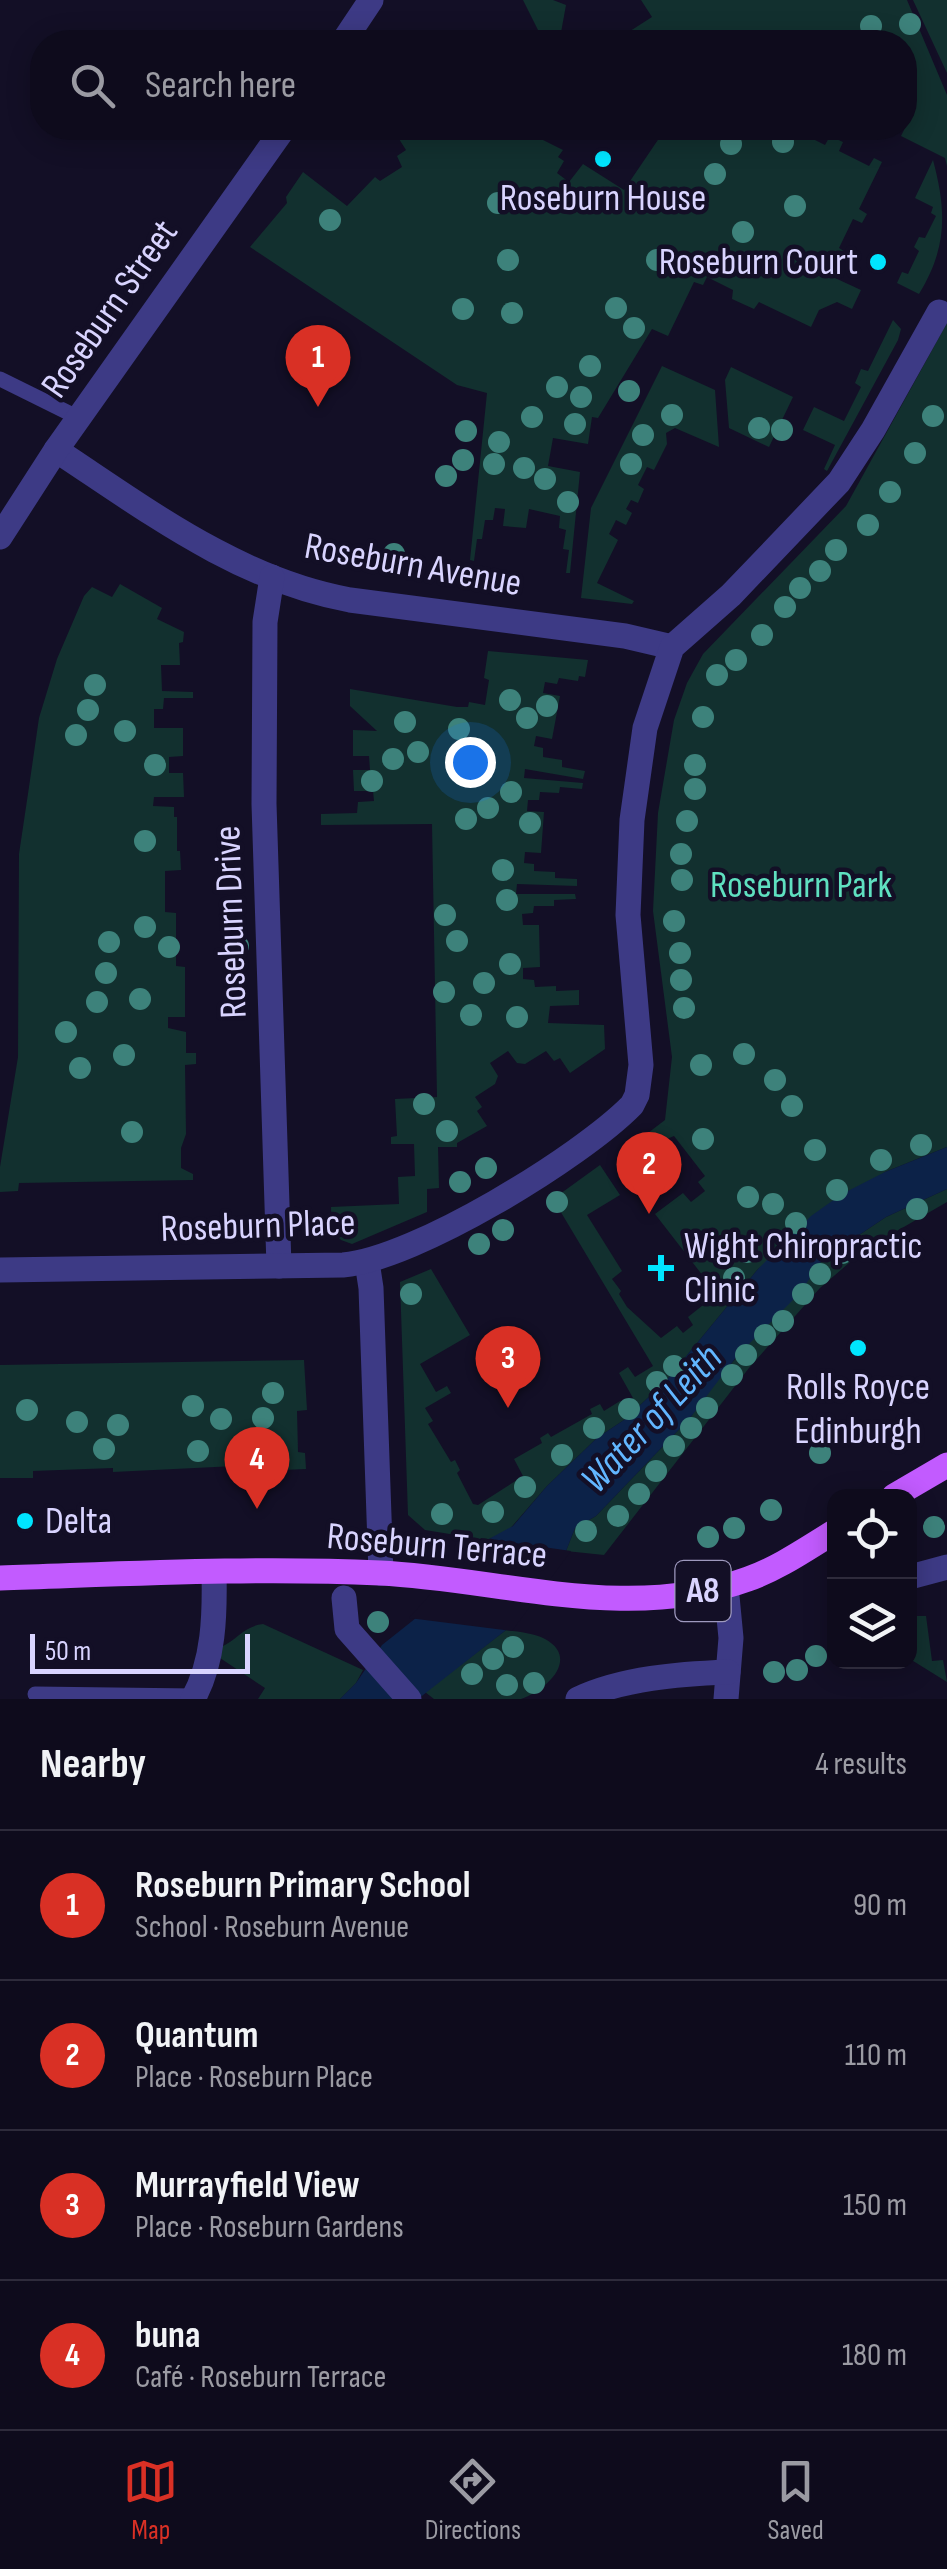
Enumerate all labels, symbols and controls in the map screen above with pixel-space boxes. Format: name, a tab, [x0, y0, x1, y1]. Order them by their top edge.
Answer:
search box	[30, 30, 917, 140]
icon: search	[65, 58, 120, 113]
text: Search here	[145, 63, 296, 108]
marker: Roseburn House	[592, 148, 614, 170]
place label: Roseburn House	[500, 176, 706, 221]
street label: Roseburn Street	[32, 211, 188, 407]
place label: Roseburn Court	[659, 240, 858, 285]
marker: Roseburn Court	[867, 251, 889, 273]
pin: 1	[286, 324, 350, 407]
street label: Roseburn Avenue	[301, 524, 525, 606]
your location	[445, 737, 496, 788]
street label: Roseburn Drive	[205, 825, 257, 1019]
park label: Roseburn Park	[710, 863, 893, 908]
pin: 2	[616, 1132, 682, 1214]
street label: Roseburn Place	[160, 1200, 356, 1252]
place label: Wight Chiropractic Clinic	[684, 1224, 922, 1313]
marker: Wight Chiropractic Clinic	[648, 1255, 674, 1281]
pin: 3	[476, 1326, 540, 1408]
water label: Water of Leith	[571, 1335, 733, 1503]
marker: Rolls Royce Edinburgh	[847, 1337, 869, 1359]
place label: Rolls Royce Edinburgh	[786, 1365, 930, 1454]
pin: 4	[224, 1426, 290, 1509]
map controls	[827, 1489, 917, 1669]
button: locate	[827, 1489, 917, 1579]
place label: Delta	[45, 1499, 112, 1544]
marker: Delta	[14, 1510, 36, 1532]
street label: Roseburn Terrace	[325, 1514, 549, 1578]
road number: A8	[676, 1561, 730, 1621]
button: layers	[827, 1579, 917, 1669]
scale bar	[30, 1629, 250, 1673]
text: 50 m	[45, 1635, 91, 1668]
text: Nearby	[40, 1739, 146, 1790]
text: 4 results	[815, 1745, 907, 1784]
text: Roseburn Primary School	[135, 1863, 470, 1908]
text: 1	[66, 1886, 79, 1925]
text: 90 m	[853, 1886, 907, 1925]
text: School · Roseburn Avenue	[135, 1908, 409, 1947]
text: Quantum	[135, 2013, 258, 2058]
text: 2	[65, 2036, 80, 2075]
text: 110 m	[845, 2036, 907, 2075]
text: Place · Roseburn Place	[135, 2058, 373, 2097]
text: Murrayfield View	[135, 2163, 360, 2208]
text: 3	[65, 2186, 80, 2225]
text: 150 m	[843, 2186, 907, 2225]
text: Place · Roseburn Gardens	[135, 2208, 404, 2247]
text: buna	[135, 2313, 201, 2358]
text: 4	[65, 2336, 80, 2375]
text: 180 m	[842, 2336, 907, 2375]
text: Café · Roseburn Terrace	[135, 2358, 386, 2397]
tab: Map	[123, 2454, 178, 2547]
tab: Directions	[425, 2454, 521, 2547]
tab: Saved	[768, 2454, 824, 2547]

